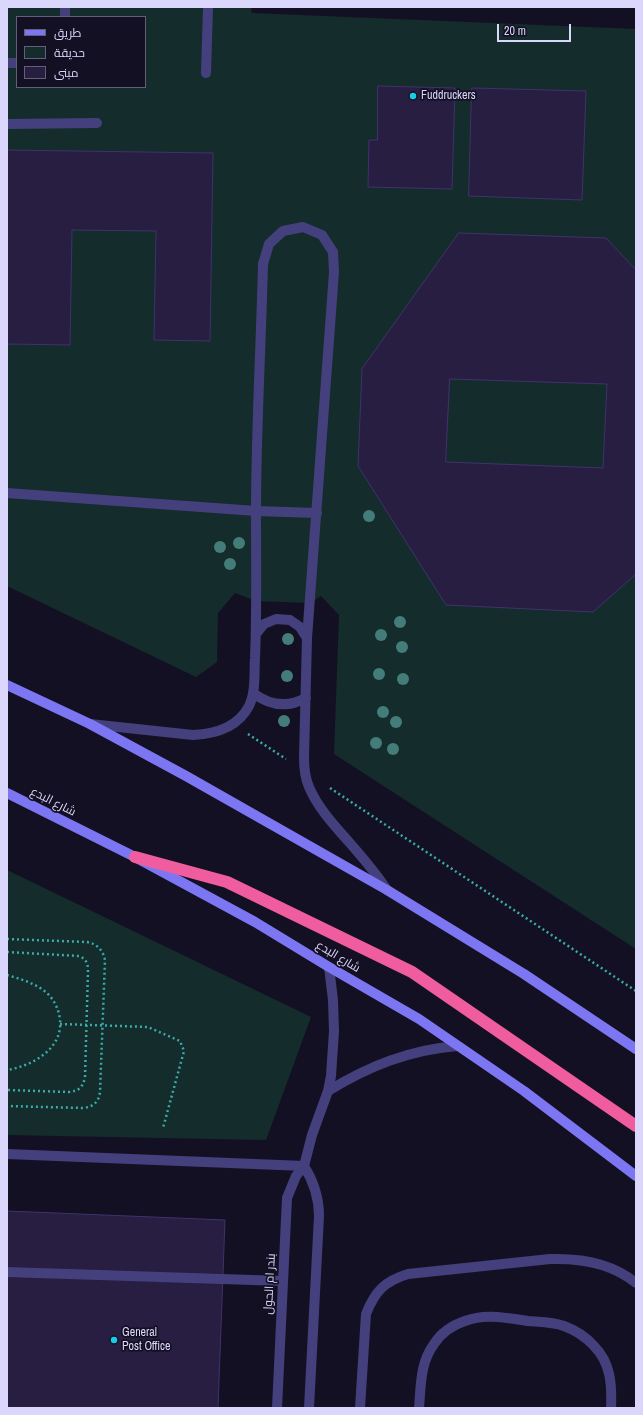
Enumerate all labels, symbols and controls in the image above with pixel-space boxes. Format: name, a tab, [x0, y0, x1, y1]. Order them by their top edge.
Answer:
legend	[16, 16, 146, 88]
scale bar	[499, 16, 573, 42]
text: 20 m	[504, 23, 526, 39]
text: طريق	[54, 25, 81, 41]
text: حديقة	[54, 45, 85, 61]
text: مبنى	[54, 65, 79, 81]
place label: Fuddruckers	[421, 89, 476, 103]
marker: Fuddruckers	[408, 91, 418, 101]
street label: شارع البدع	[28, 784, 78, 820]
street label: شارع البدع	[313, 938, 363, 976]
street label: بندر ام الحول	[261, 1253, 279, 1315]
place label: General Post Office	[122, 1326, 171, 1354]
marker: General Post Office	[109, 1335, 119, 1345]

